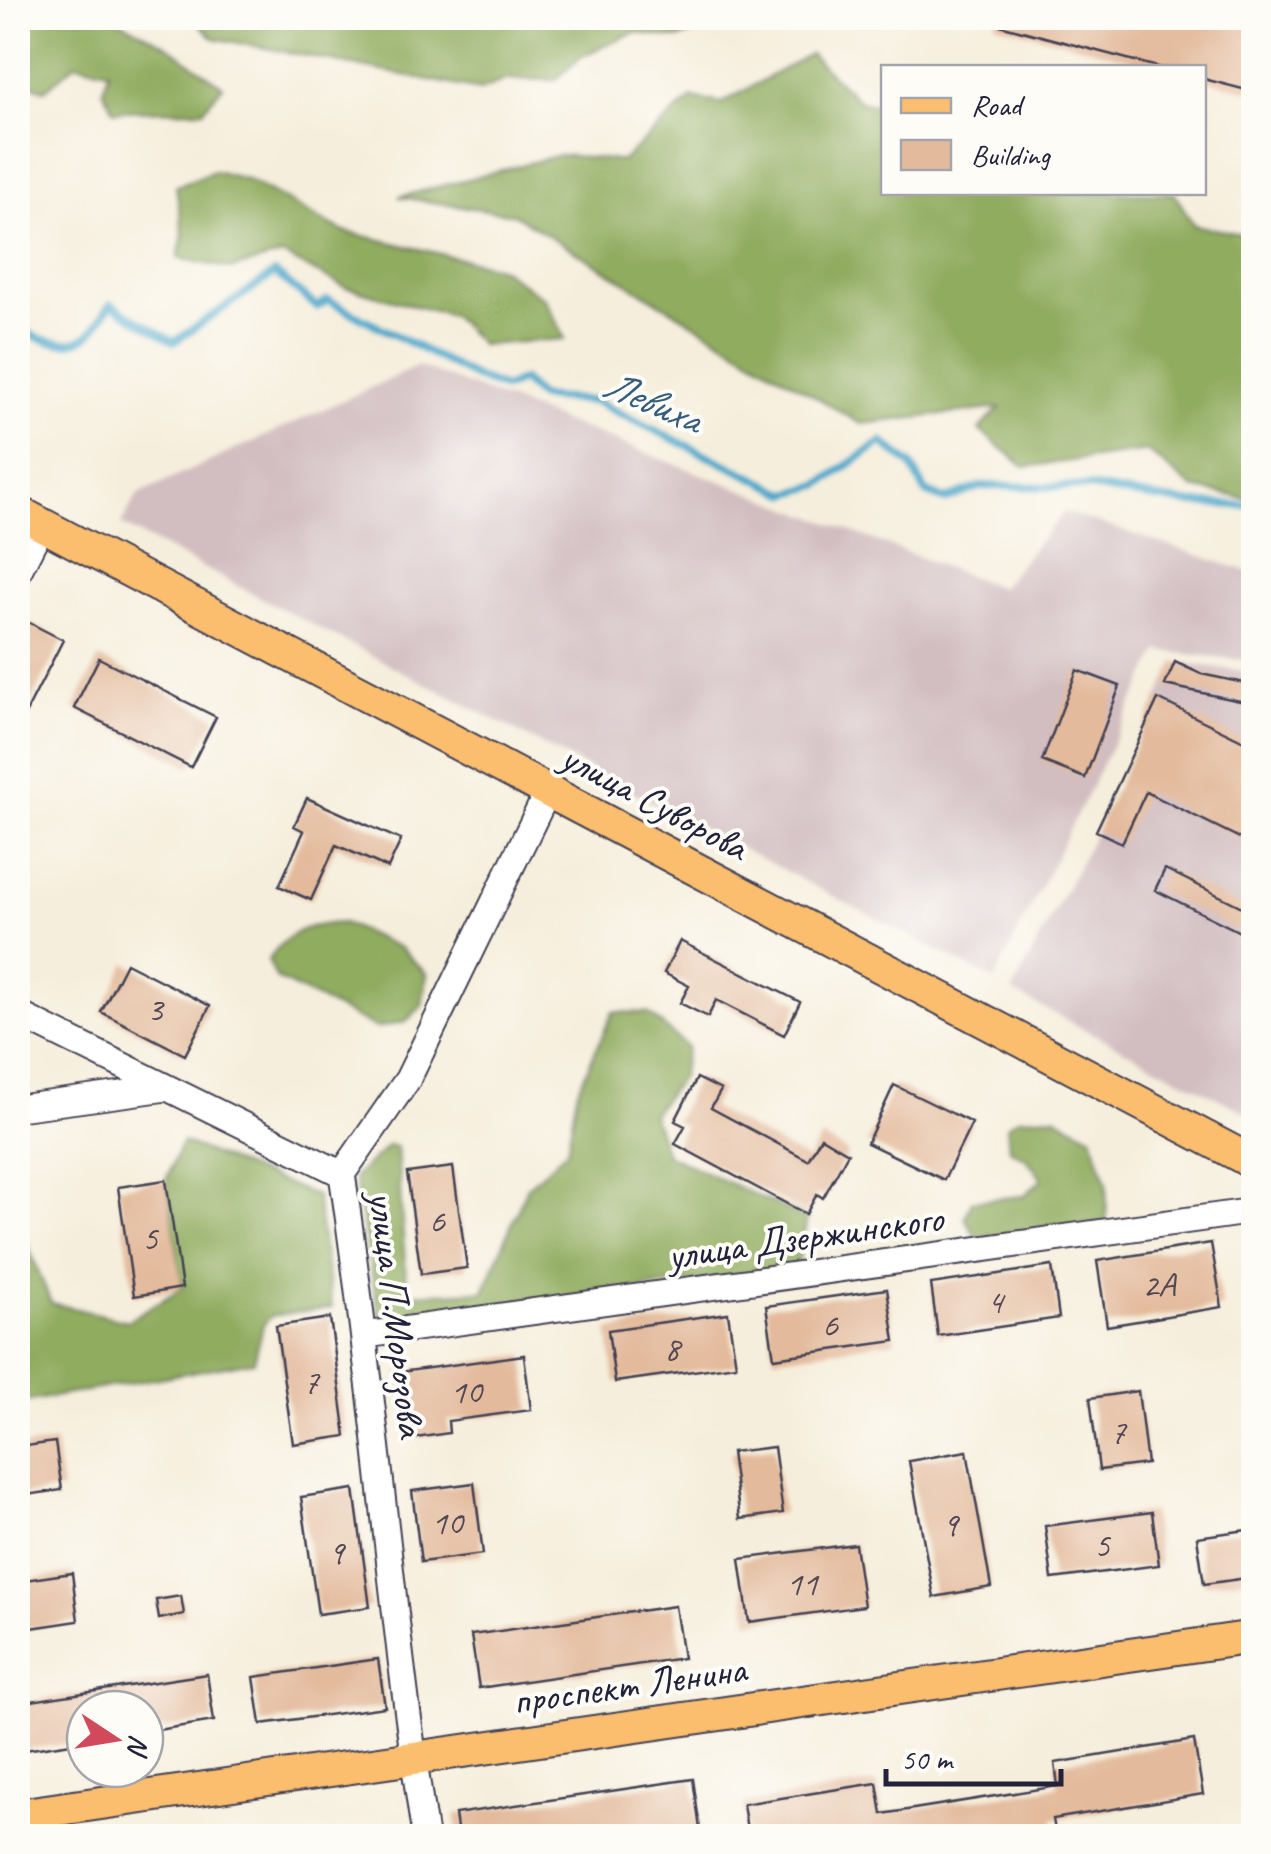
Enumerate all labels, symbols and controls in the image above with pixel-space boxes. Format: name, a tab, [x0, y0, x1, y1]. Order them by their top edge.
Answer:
legend	[881, 65, 1206, 195]
text: Road	[971, 86, 1025, 124]
text: Building	[971, 136, 1051, 174]
water label: Левиха	[595, 357, 714, 447]
street label: улица Суворова	[551, 731, 759, 873]
house number: 3	[147, 987, 165, 1032]
street label: улица П.Морозова	[357, 1187, 437, 1442]
street label: улица Дзержинского	[662, 1193, 948, 1281]
house number: 6	[429, 1198, 446, 1243]
house number: 5	[142, 1216, 160, 1261]
house number: 2А	[1142, 1262, 1177, 1307]
house number: 4	[987, 1279, 1006, 1324]
house number: 6	[822, 1302, 839, 1347]
house number: 8	[664, 1326, 683, 1371]
house number: 7	[303, 1359, 321, 1404]
house number: 10	[450, 1369, 484, 1414]
house number: 7	[1110, 1409, 1128, 1454]
house number: 10	[431, 1500, 465, 1545]
house number: 9	[942, 1502, 961, 1547]
house number: 5	[1094, 1523, 1112, 1568]
house number: 9	[328, 1530, 347, 1575]
house number: 11	[786, 1561, 820, 1606]
street label: проспект Ленина	[509, 1643, 752, 1726]
north arrow	[65, 1689, 165, 1789]
scale bar	[886, 1724, 1061, 1786]
text: N	[119, 1732, 158, 1761]
text: 50 m	[901, 1740, 954, 1778]

